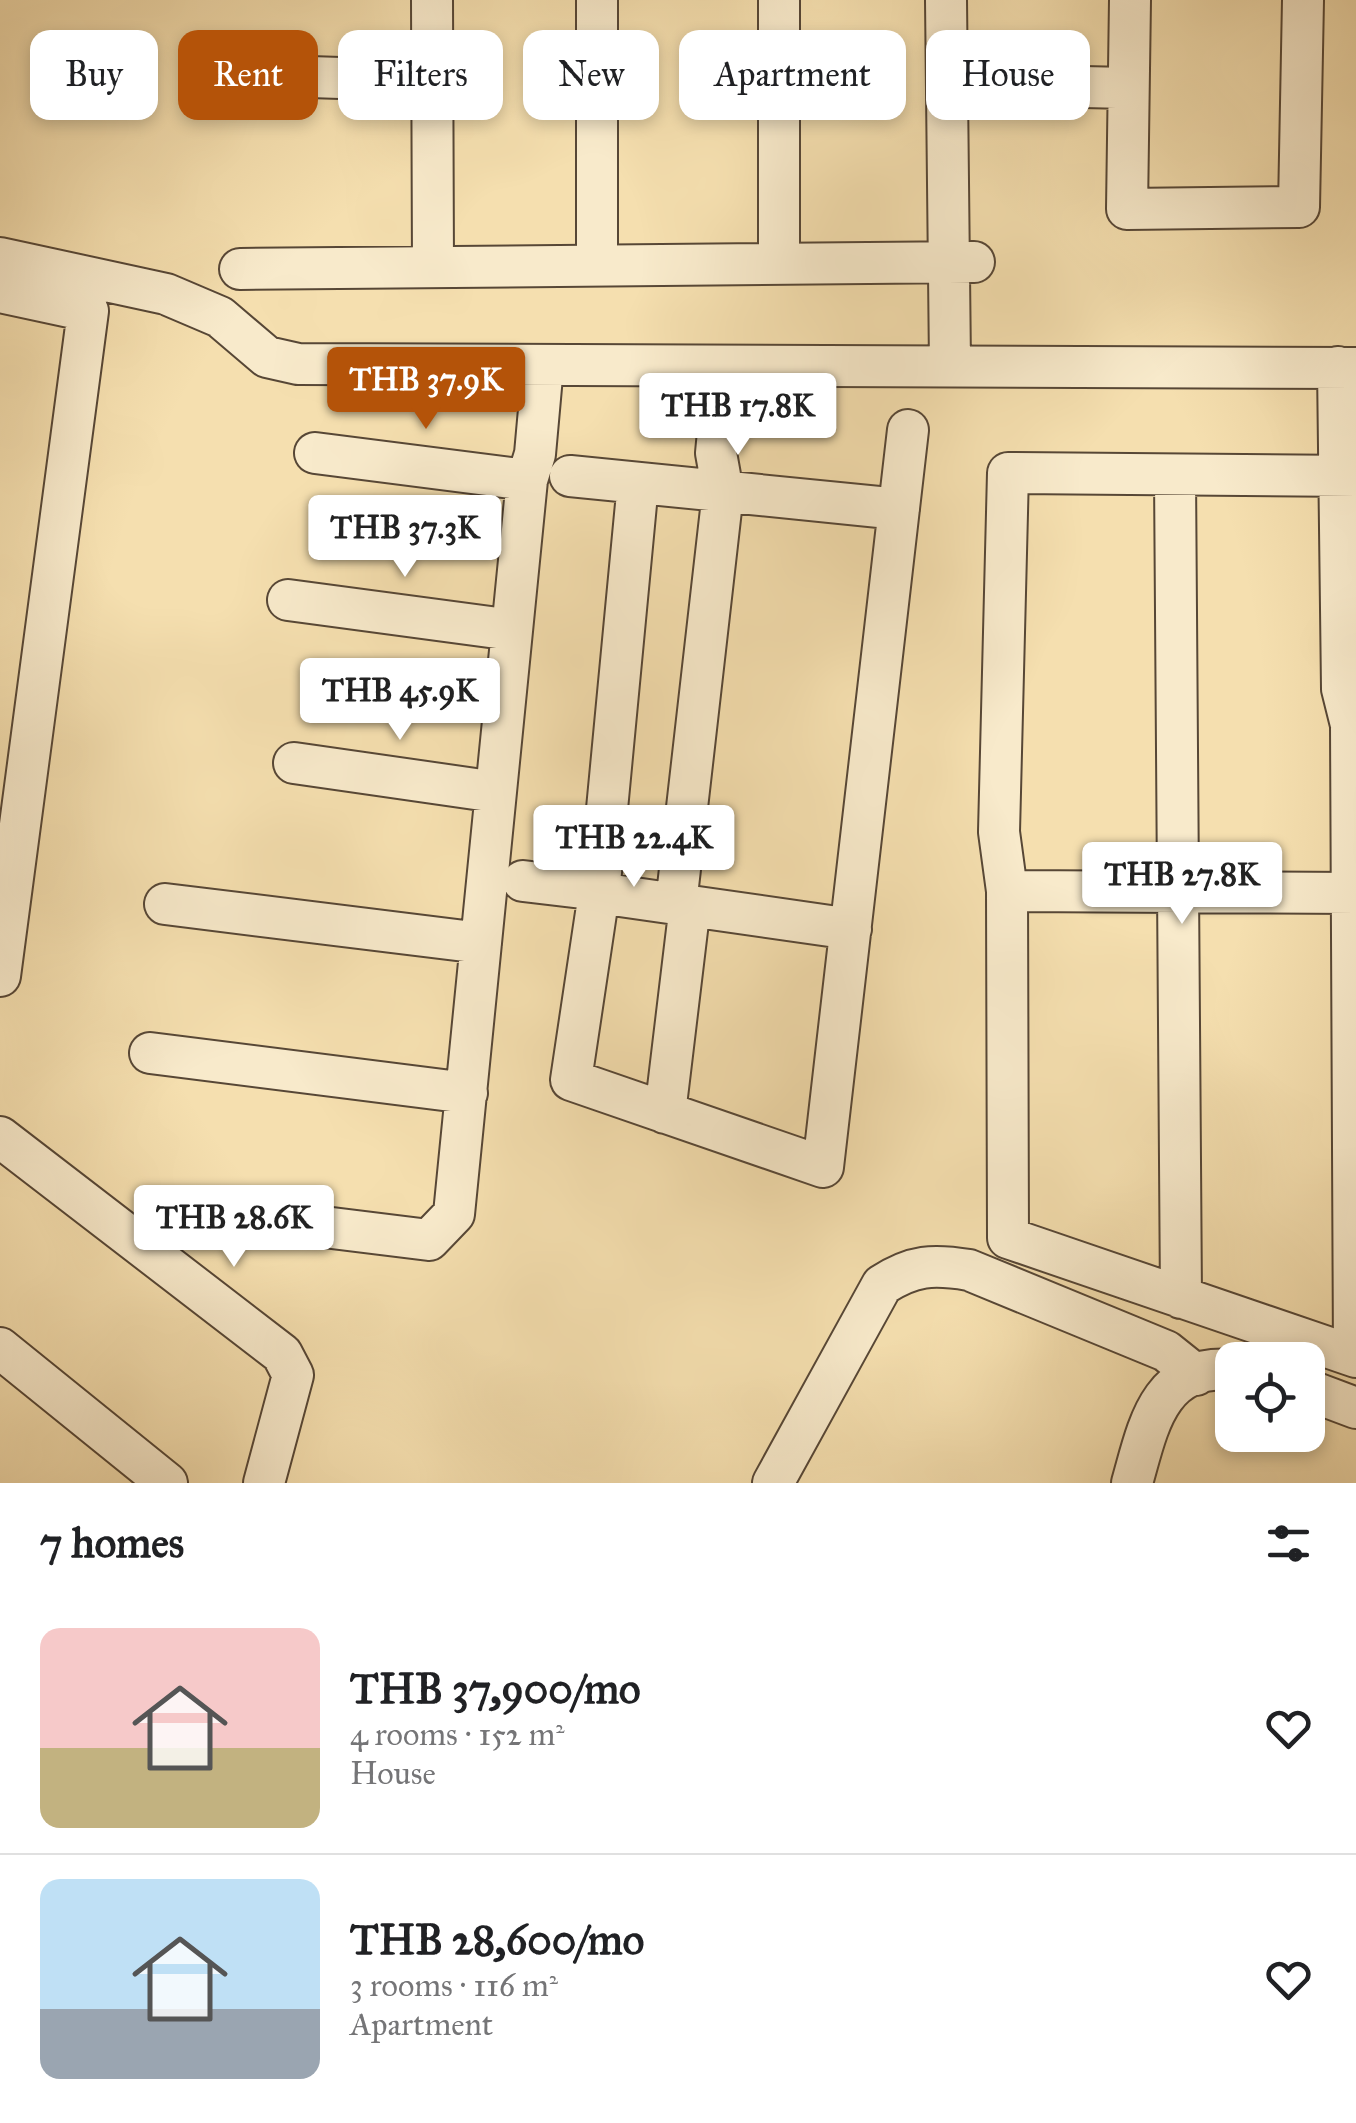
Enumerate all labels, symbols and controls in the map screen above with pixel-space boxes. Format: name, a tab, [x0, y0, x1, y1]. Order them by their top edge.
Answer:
chip: Buy	[30, 30, 158, 120]
chip: Rent	[178, 30, 318, 120]
chip: Filters	[338, 30, 503, 120]
chip: New	[523, 30, 659, 120]
chip: Apartment	[679, 30, 906, 120]
chip: House	[926, 30, 1090, 120]
pin: THB 37.9K	[312, 347, 540, 432]
text: THB 37.9K	[349, 360, 503, 399]
pin: THB 17.8K	[624, 373, 852, 458]
text: THB 17.8K	[661, 386, 815, 425]
pin: THB 37.3K	[291, 495, 519, 580]
text: THB 37.3K	[330, 508, 480, 547]
pin: THB 45.9K	[286, 658, 514, 743]
text: THB 45.9K	[322, 671, 478, 710]
pin: THB 22.4K	[520, 805, 748, 890]
text: THB 22.4K	[555, 818, 713, 857]
pin: THB 27.8K	[1068, 842, 1296, 927]
text: THB 27.8K	[1104, 855, 1260, 894]
pin: THB 28.6K	[120, 1185, 348, 1270]
text: THB 28.6K	[156, 1198, 312, 1237]
map controls	[1215, 1342, 1325, 1452]
button: locate	[1215, 1342, 1325, 1452]
icon: filters	[1261, 1516, 1316, 1571]
text: 7 homes	[40, 1517, 184, 1569]
text: THB 37,900/mo	[350, 1663, 641, 1715]
icon: home	[120, 1668, 240, 1788]
icon: heart	[1261, 1701, 1316, 1756]
text: 4 rooms · 152 m²	[350, 1715, 565, 1754]
text: House	[350, 1754, 436, 1793]
text: THB 28,600/mo	[350, 1914, 644, 1966]
icon: home	[120, 1919, 240, 2039]
icon: heart	[1261, 1952, 1316, 2007]
text: 3 rooms · 116 m²	[350, 1966, 558, 2005]
text: Apartment	[350, 2005, 493, 2044]

